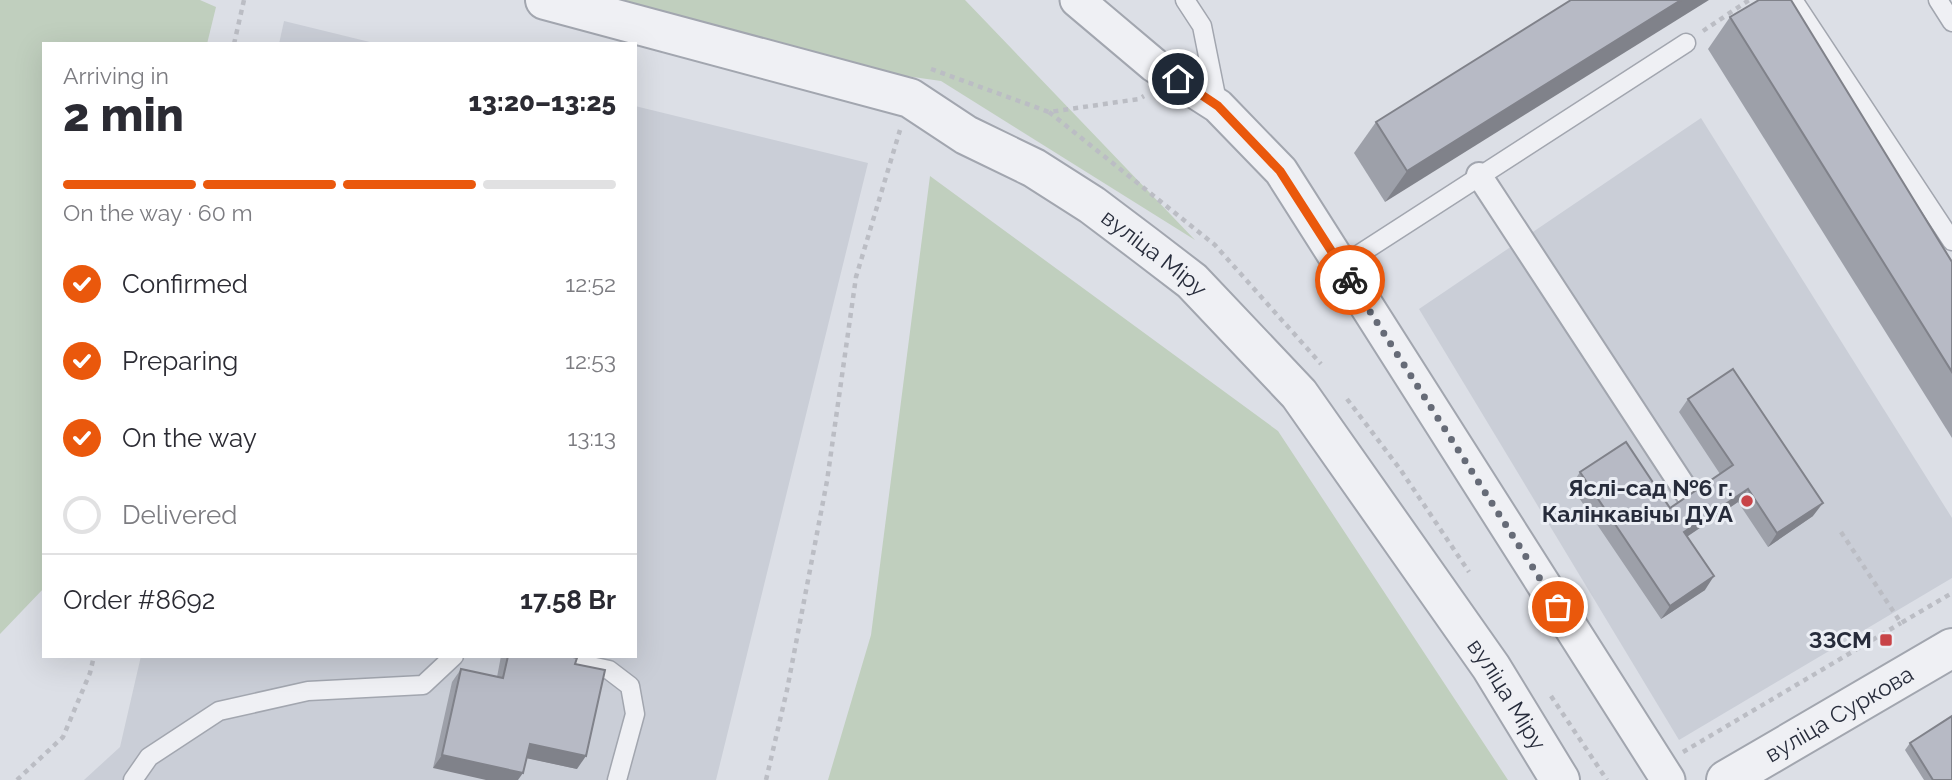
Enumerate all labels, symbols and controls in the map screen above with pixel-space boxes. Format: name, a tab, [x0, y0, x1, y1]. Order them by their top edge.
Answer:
pin	[1148, 49, 1208, 109]
icon: home	[1159, 60, 1197, 98]
text: Arriving in	[63, 62, 169, 89]
text: 13:20–13:25	[469, 87, 616, 117]
text: 2 min	[63, 88, 184, 142]
text: On the way · 60 m	[63, 199, 253, 226]
street label: вуліца Міру	[1097, 203, 1213, 302]
courier	[1315, 245, 1385, 315]
icon: bike	[1331, 261, 1369, 299]
icon: check	[63, 265, 101, 303]
text: Confirmed	[122, 269, 248, 299]
text: 12:52	[565, 270, 616, 297]
icon: check	[63, 342, 101, 380]
text: Preparing	[122, 346, 238, 376]
text: 12:53	[565, 347, 616, 374]
icon: check	[63, 419, 101, 457]
text: On the way	[122, 423, 257, 453]
text: 13:13	[567, 424, 616, 451]
place label: Яслі-сад №6 г. Калінкавічы ДУА	[1542, 474, 1734, 527]
marker: Яслі-сад №6 г. Калінкавічы ДУА	[1739, 493, 1755, 509]
text: Delivered	[122, 500, 237, 530]
pin	[1528, 577, 1588, 637]
text: Order #8692	[63, 585, 215, 615]
text: 17.58 Br	[520, 585, 616, 615]
icon: bag	[1539, 588, 1577, 626]
place label: ЗЗСМ	[1809, 626, 1872, 653]
marker: ЗЗСМ	[1878, 632, 1894, 648]
street label: вуліца Міру	[1462, 633, 1552, 755]
street label: вуліца Суркова	[1760, 660, 1918, 767]

